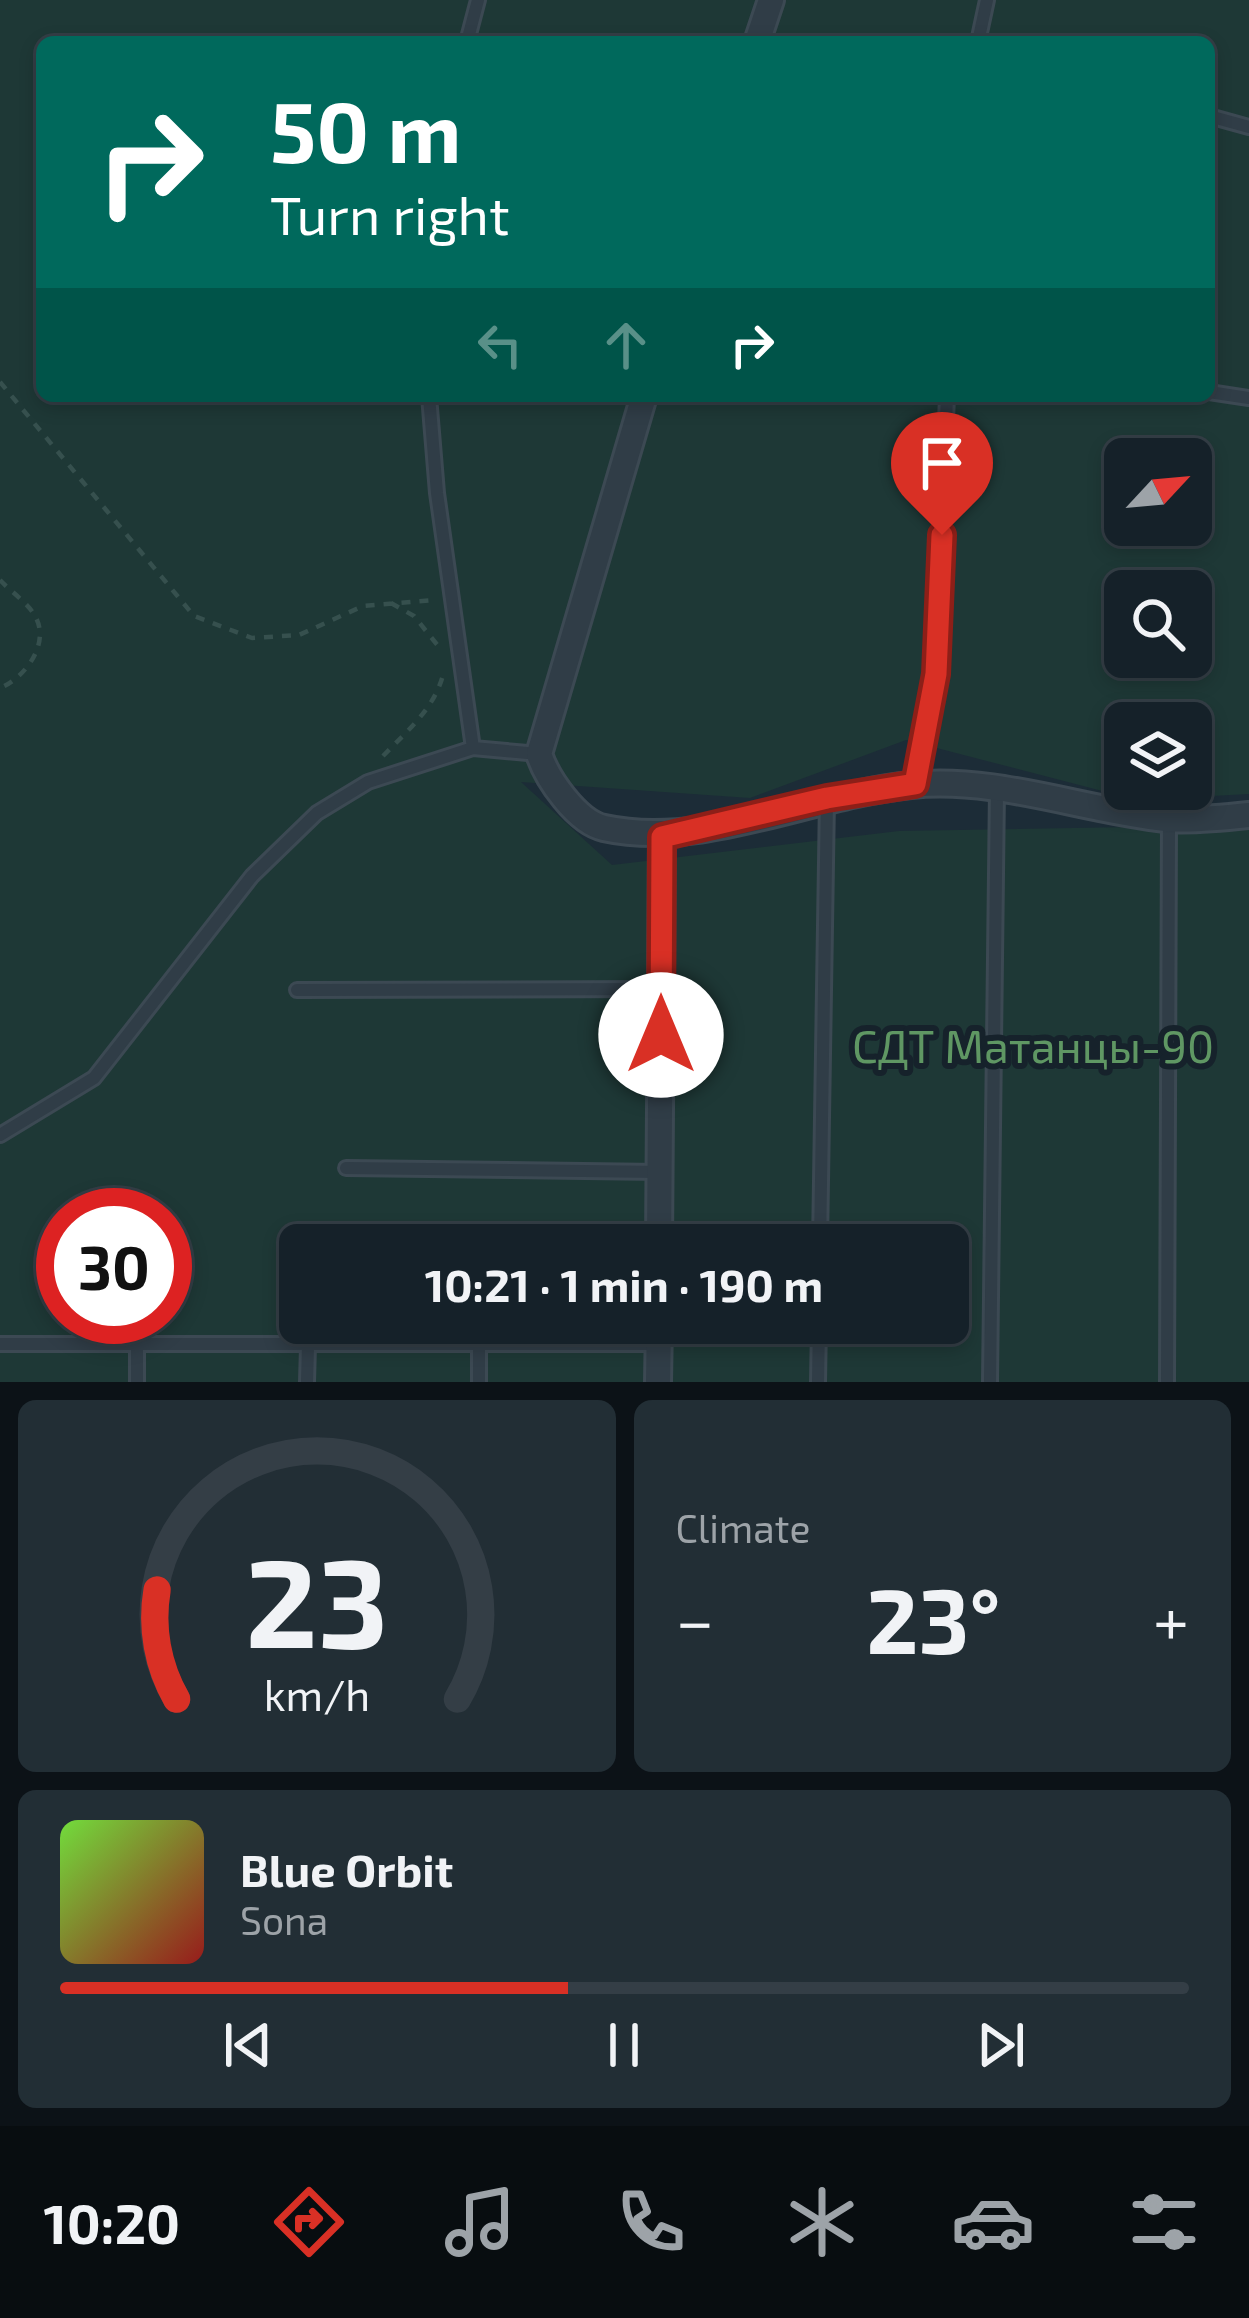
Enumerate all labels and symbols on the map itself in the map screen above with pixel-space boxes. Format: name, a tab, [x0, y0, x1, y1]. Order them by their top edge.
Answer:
pin	[891, 412, 993, 535]
north arrow	[1104, 438, 1212, 546]
position arrow	[598, 972, 724, 1098]
park label: СДТ Матанцы-90	[852, 1018, 1214, 1072]
speed limit sign: 30	[36, 1188, 192, 1344]

